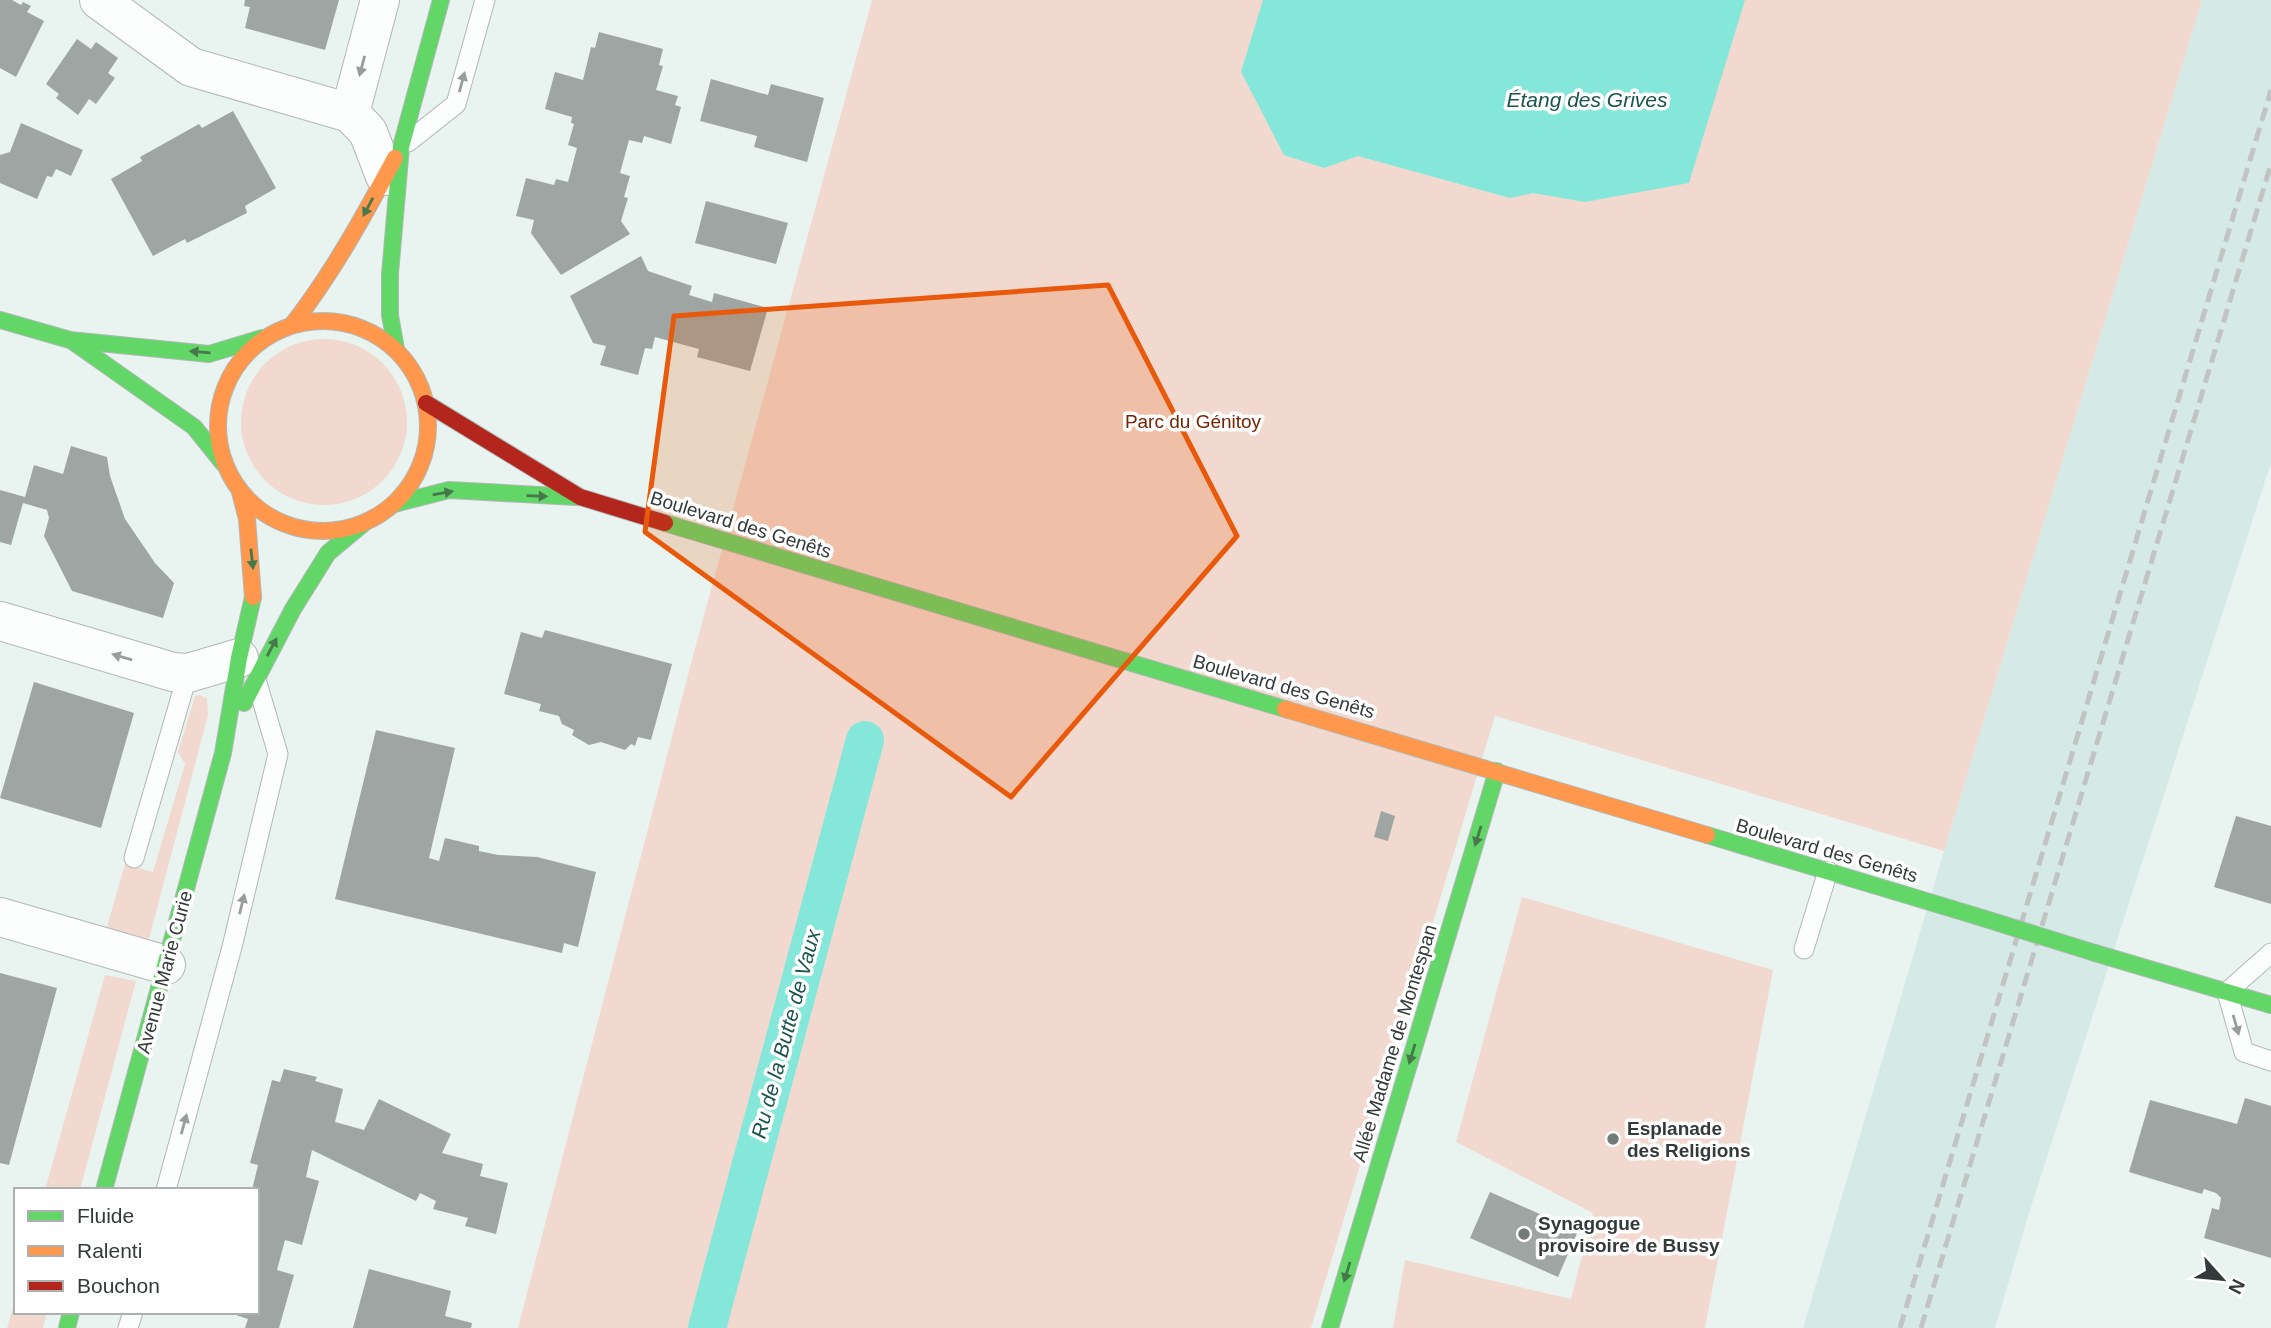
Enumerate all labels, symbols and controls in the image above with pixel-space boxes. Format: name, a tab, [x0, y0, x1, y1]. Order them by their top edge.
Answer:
one-way arrow	[356, 55, 367, 77]
one-way arrow	[457, 71, 468, 93]
water label: Étang des Grives	[1506, 88, 1668, 111]
one-way arrow	[362, 197, 374, 217]
one-way arrow	[189, 346, 211, 357]
park label: Parc du Génitoy	[1125, 411, 1262, 432]
one-way arrow	[432, 487, 454, 498]
street label: Boulevard des Genêts	[648, 487, 834, 562]
one-way arrow	[526, 490, 548, 501]
one-way arrow	[247, 549, 258, 571]
one-way arrow	[266, 637, 278, 657]
street label: Boulevard des Genêts	[1191, 650, 1377, 722]
one-way arrow	[111, 651, 132, 661]
street label: Boulevard des Genêts	[1734, 814, 1920, 886]
one-way arrow	[1472, 826, 1482, 847]
street label: Avenue Marie Curie	[133, 888, 196, 1056]
one-way arrow	[237, 893, 248, 915]
street label: Allée Madame de Montespan	[1348, 922, 1441, 1164]
water label: Ru de la Butte de Vaux	[747, 926, 825, 1141]
one-way arrow	[2232, 1014, 2242, 1035]
one-way arrow	[1407, 1044, 1417, 1065]
one-way arrow	[179, 1113, 190, 1135]
place label: Esplanade des Religions	[1627, 1118, 1751, 1161]
marker: Esplanade des Religions	[1605, 1131, 1621, 1147]
legend	[14, 1188, 259, 1314]
text: Fluide	[77, 1204, 134, 1227]
place label: Synagogue provisoire de Bussy	[1538, 1213, 1720, 1256]
marker: Synagogue provisoire de Bussy	[1516, 1226, 1532, 1242]
text: Ralenti	[77, 1239, 142, 1262]
north arrow	[2187, 1244, 2257, 1314]
one-way arrow	[1341, 1262, 1351, 1283]
text: Bouchon	[77, 1274, 160, 1297]
text: N	[2224, 1276, 2249, 1297]

